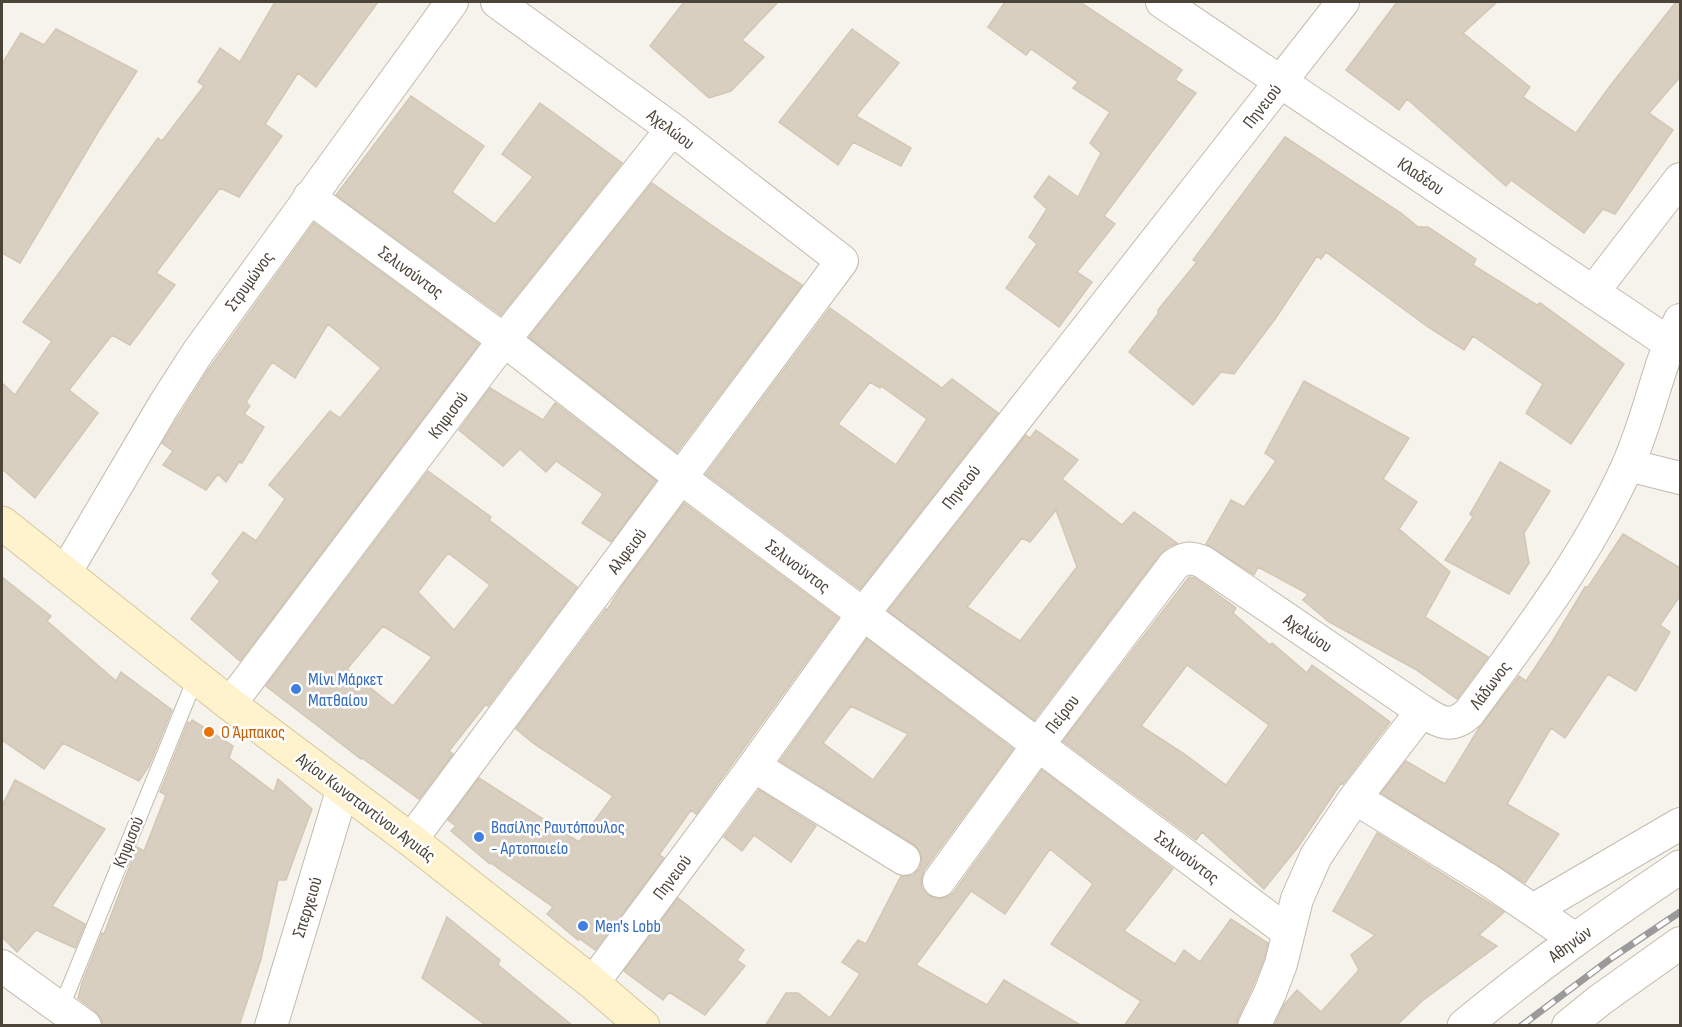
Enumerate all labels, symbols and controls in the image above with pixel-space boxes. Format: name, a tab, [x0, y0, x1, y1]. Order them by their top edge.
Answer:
street label: Πηνειού	[1239, 80, 1286, 133]
street label: Αχελώου	[642, 104, 699, 154]
street label: Κλαδέου	[1393, 153, 1448, 200]
street label: Σελινούντος	[374, 242, 447, 303]
street label: Στρυμώνος	[221, 247, 278, 315]
street label: Κηφισού	[424, 388, 473, 443]
street label: Πηνειού	[938, 461, 985, 514]
street label: Αλφειού	[603, 524, 651, 579]
street label: Σελινούντος	[761, 535, 834, 597]
street label: Αχελώου	[1279, 609, 1336, 657]
street label: Λάδωνος	[1465, 657, 1515, 714]
place label: Μίνι Μάρκετ Ματθαίου	[308, 669, 383, 711]
marker: Μίνι Μάρκετ Ματθαίου	[289, 682, 303, 696]
street label: Πείρου	[1041, 691, 1084, 738]
place label: Ο Άμπακος	[221, 722, 285, 743]
marker: Ο Άμπακος	[202, 725, 216, 739]
street label: Αγίου Κωνσταντίνου Αγυιάς	[291, 748, 439, 866]
street label: Κηφισού	[109, 813, 148, 871]
place label: Βασίλης Ραυτόπουλος - Αρτοποιείο	[491, 817, 625, 859]
street label: Σελινούντος	[1150, 826, 1223, 888]
marker: Βασίλης Ραυτόπουλος - Αρτοποιείο	[472, 830, 486, 844]
street label: Πηνειού	[649, 851, 696, 904]
street label: Σπερχειού	[288, 874, 327, 940]
place label: Men's Lobb	[595, 916, 661, 937]
marker: Men's Lobb	[576, 919, 590, 933]
street label: Αθηνών	[1544, 922, 1596, 968]

